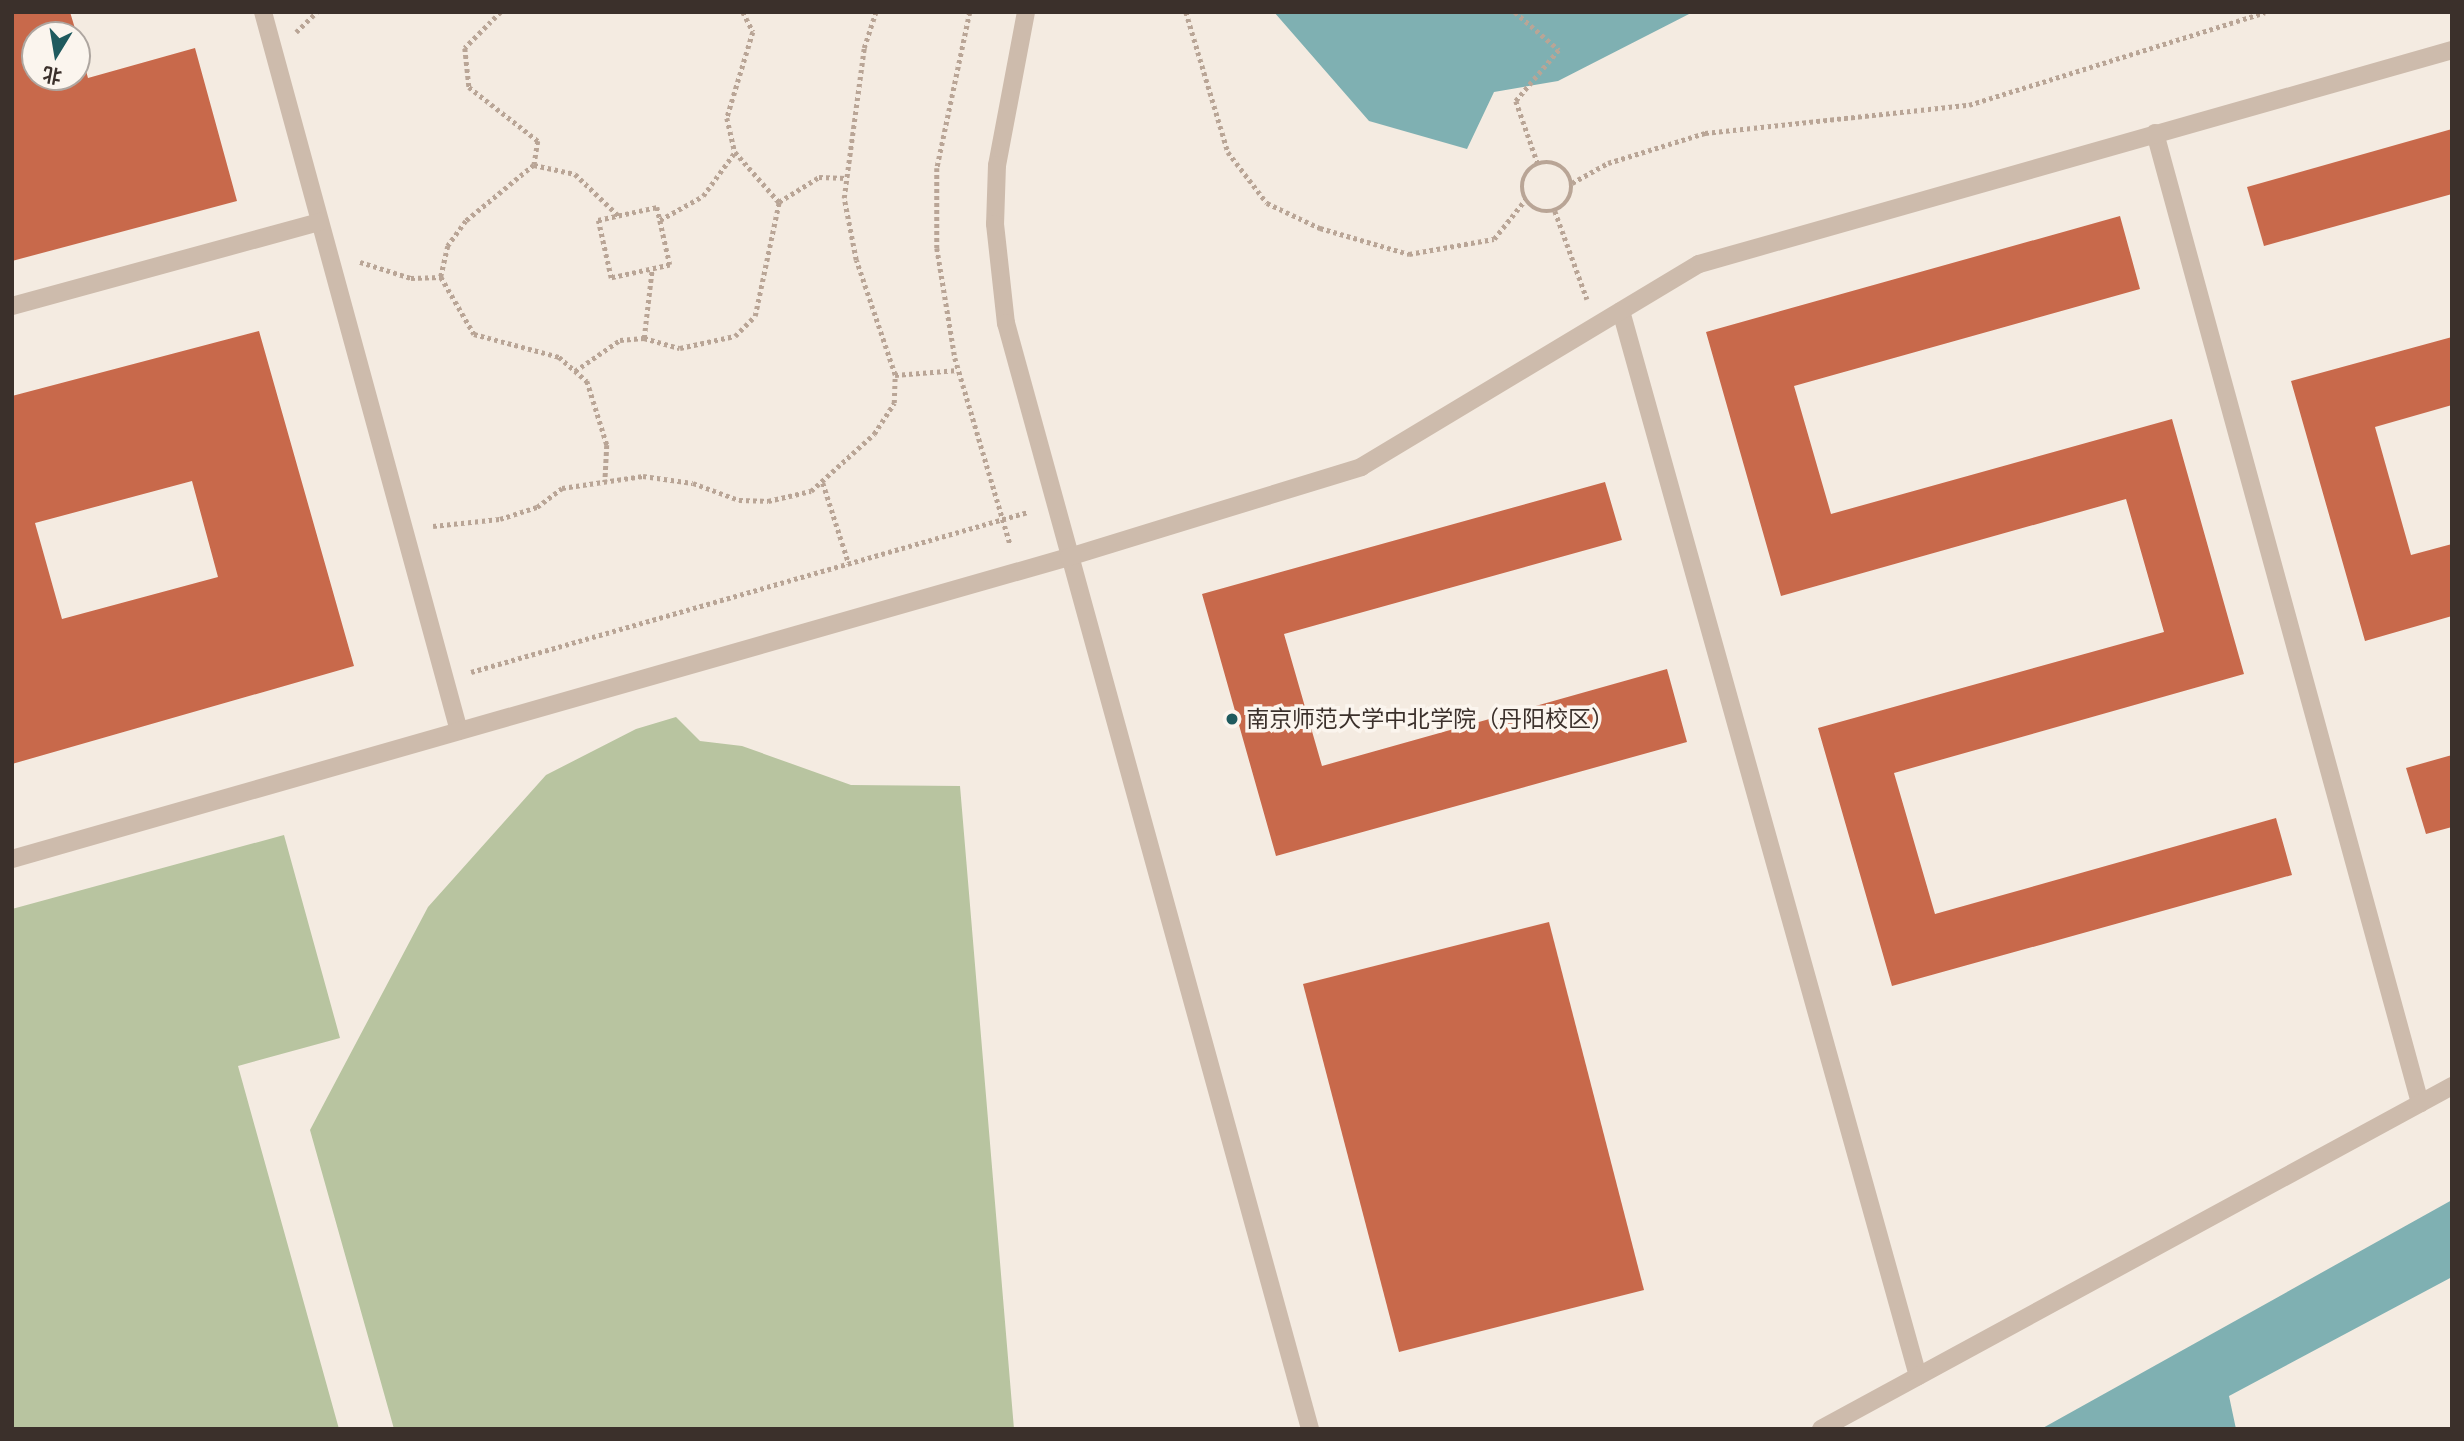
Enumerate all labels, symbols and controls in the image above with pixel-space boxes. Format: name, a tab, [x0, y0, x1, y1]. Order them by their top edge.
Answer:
north arrow	[21, 21, 91, 91]
text: 北	[41, 62, 64, 88]
place label: 南京师范大学中北学院（丹阳校区）	[1246, 705, 1614, 733]
marker: 南京师范大学中北学院（丹阳校区）	[1224, 711, 1240, 727]

